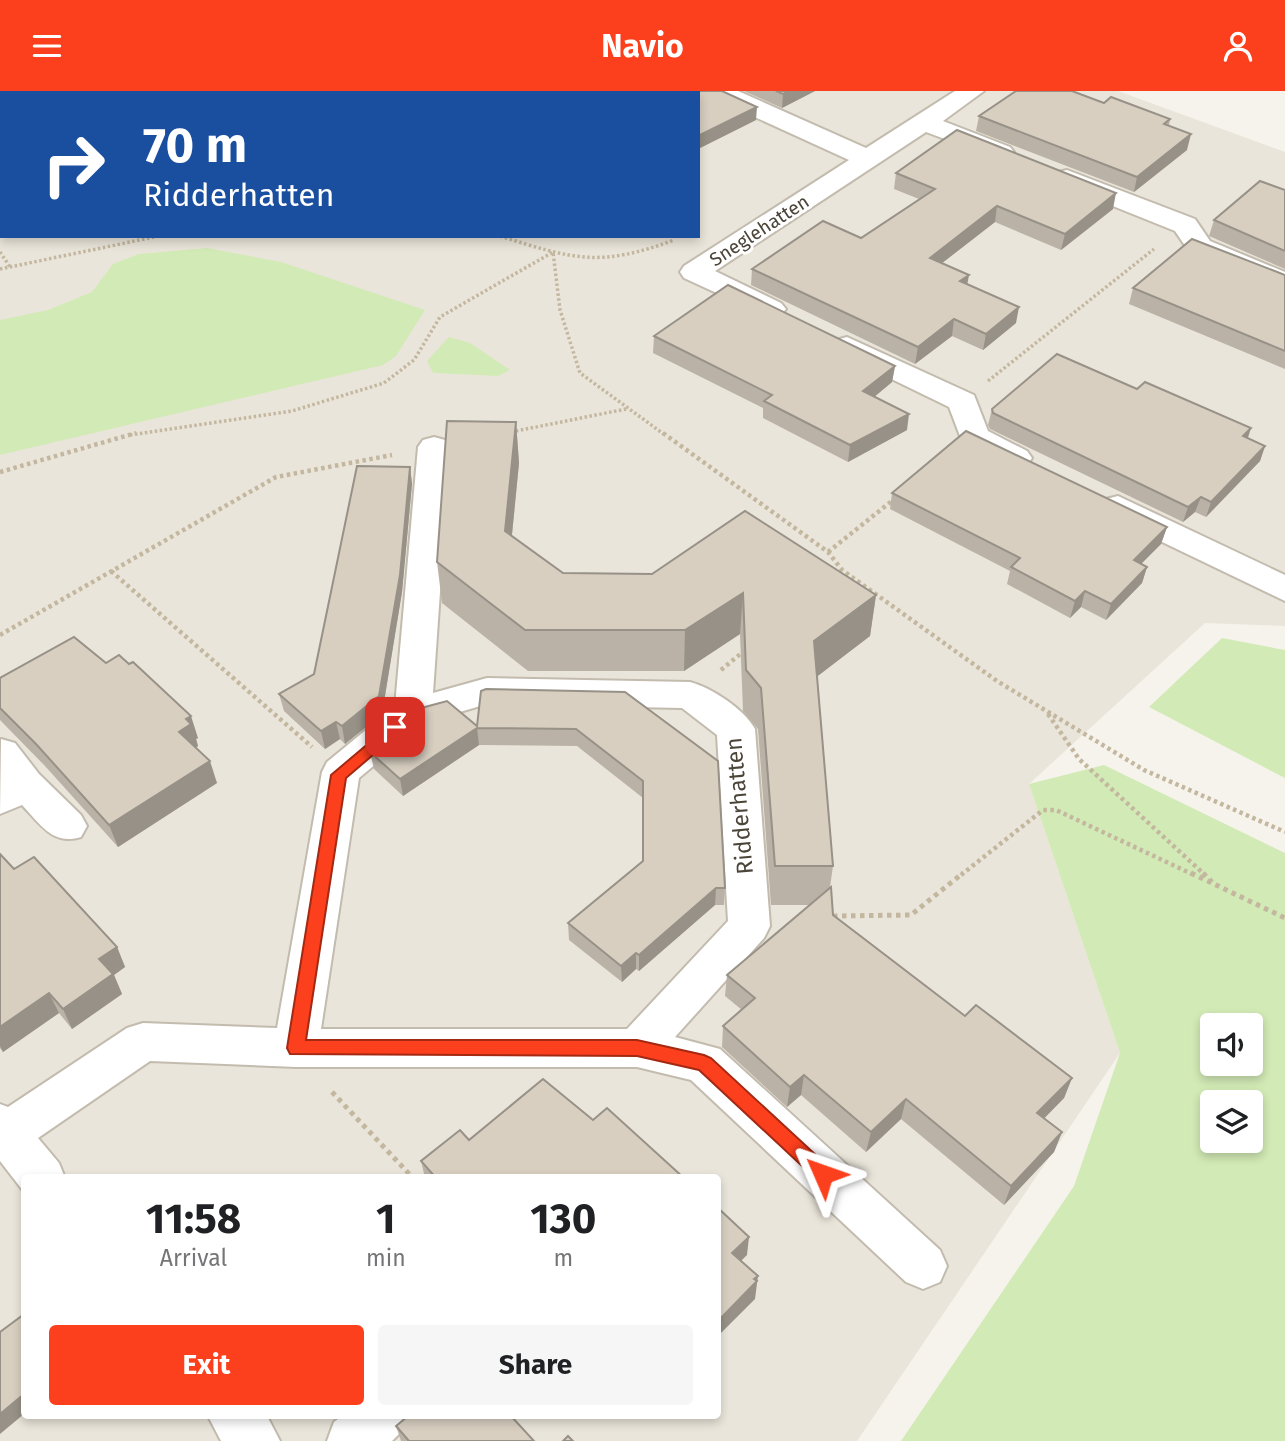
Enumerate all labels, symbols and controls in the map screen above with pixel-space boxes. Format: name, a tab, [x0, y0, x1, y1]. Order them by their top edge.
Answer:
icon: menu	[28, 27, 66, 65]
text: Navio	[601, 27, 684, 65]
icon: person	[1219, 27, 1257, 65]
text: 70 m	[143, 116, 247, 175]
icon: right	[28, 119, 119, 210]
text: Ridderhatten	[143, 176, 334, 214]
street label: Sneglehatten	[705, 190, 813, 271]
pin	[365, 697, 425, 757]
icon: arrive	[376, 708, 414, 746]
street label: Ridderhatten	[719, 736, 759, 876]
map controls	[1200, 1013, 1263, 1153]
button: sound	[1200, 1013, 1263, 1076]
button: layers	[1200, 1090, 1263, 1153]
position arrow	[786, 1137, 860, 1211]
text: 11:58	[146, 1194, 241, 1244]
text: 1	[376, 1194, 396, 1244]
text: 130	[530, 1194, 596, 1244]
text: Arrival	[160, 1244, 227, 1272]
text: min	[366, 1244, 406, 1272]
text: m	[553, 1244, 573, 1272]
button: Exit	[49, 1325, 364, 1405]
button: Share	[378, 1325, 693, 1405]

